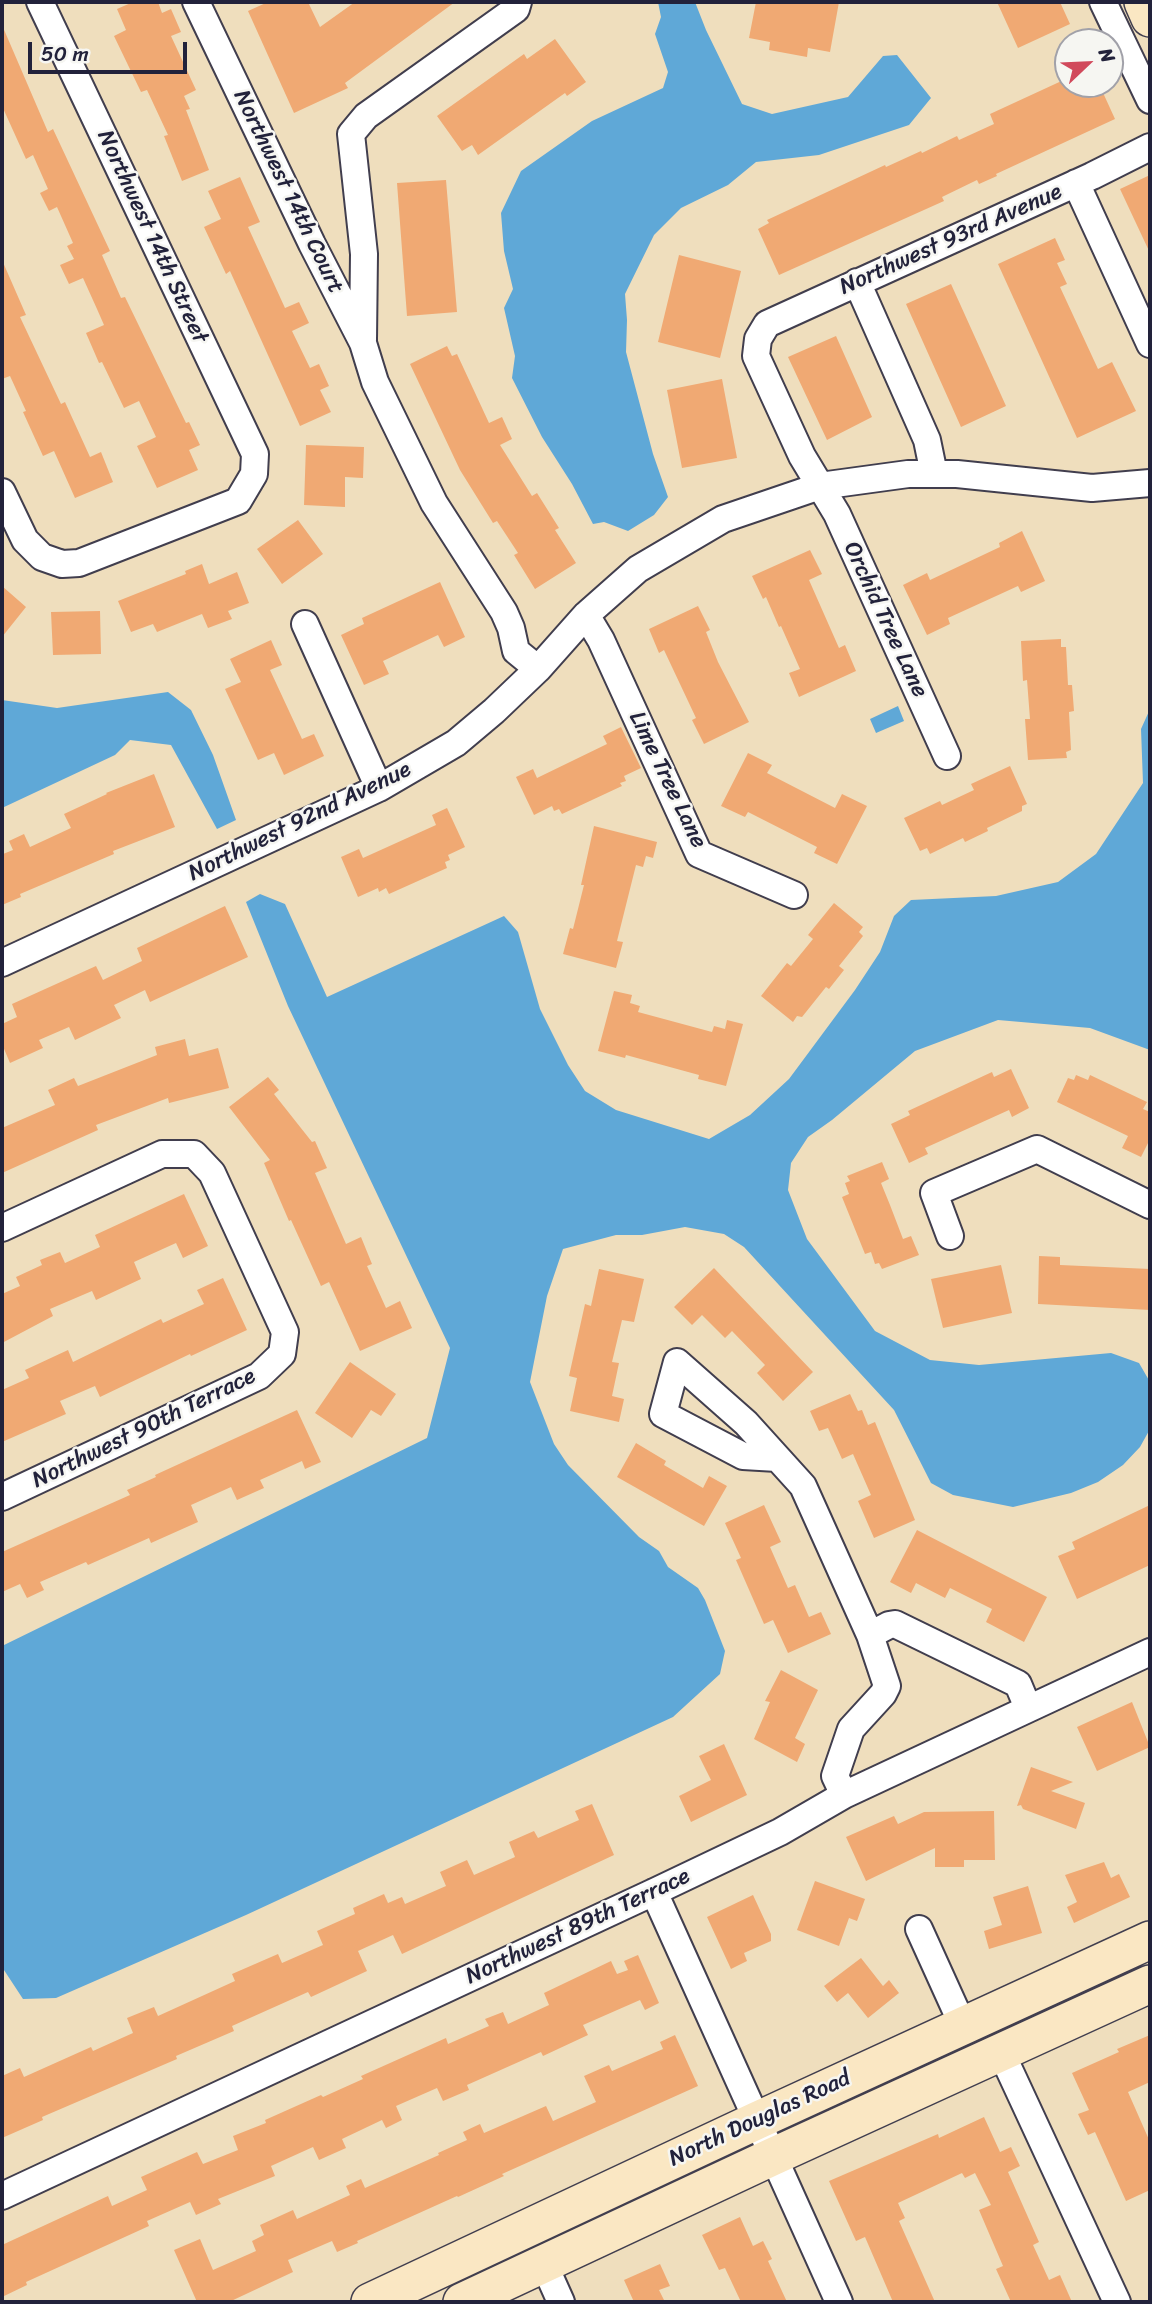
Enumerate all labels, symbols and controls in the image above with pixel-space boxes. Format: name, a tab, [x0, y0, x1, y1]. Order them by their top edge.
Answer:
scale bar	[32, 28, 191, 72]
north arrow	[1054, 28, 1124, 98]
text: 50 m	[41, 35, 89, 73]
text: N	[1089, 43, 1125, 68]
street label: Northwest 14th Court	[227, 86, 349, 298]
street label: Northwest 14th Street	[90, 126, 214, 348]
street label: Northwest 93rd Avenue	[836, 179, 1066, 301]
street label: Orchid Tree Lane	[837, 538, 933, 702]
street label: Lime Tree Lane	[622, 707, 712, 853]
street label: Northwest 92nd Avenue	[184, 756, 416, 888]
street label: Northwest 90th Terrace	[28, 1363, 260, 1495]
street label: Northwest 89th Terrace	[461, 1863, 695, 1991]
street label: North Douglas Road	[665, 2065, 855, 2173]

